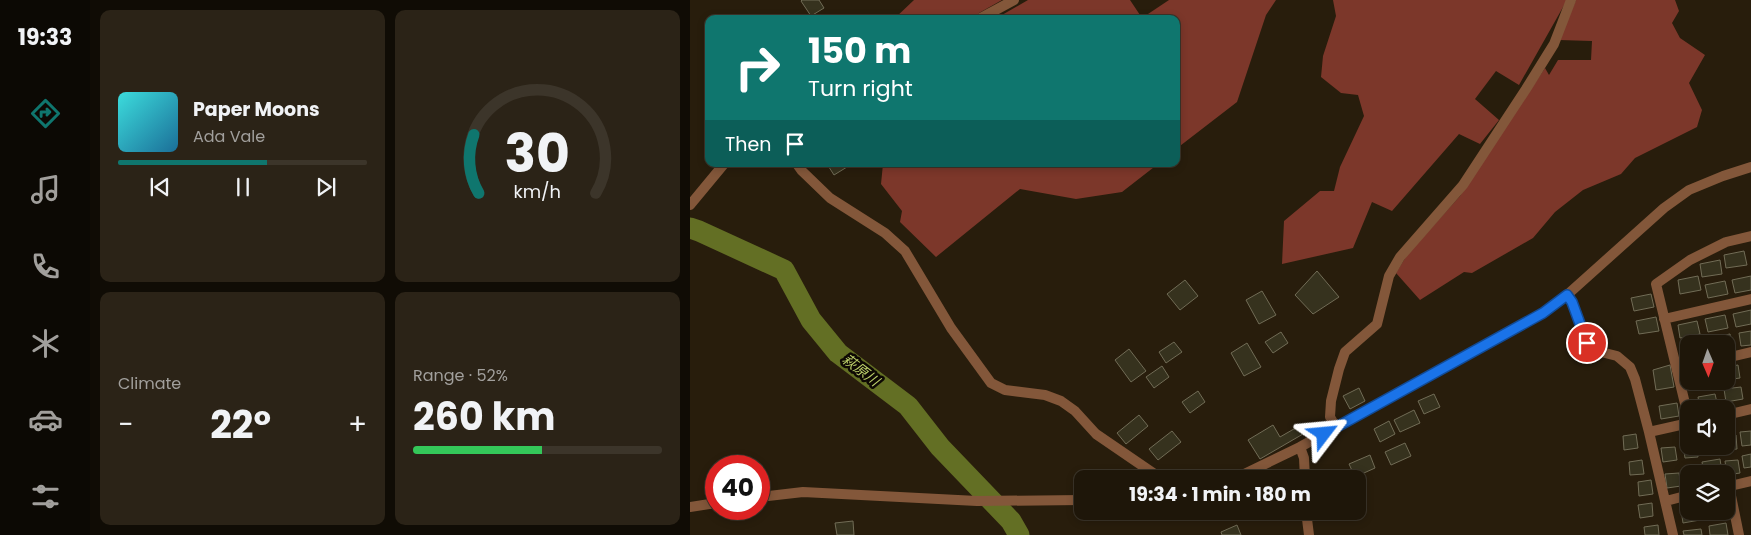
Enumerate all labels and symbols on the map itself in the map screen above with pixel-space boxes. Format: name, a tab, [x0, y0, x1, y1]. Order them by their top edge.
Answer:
pin	[1566, 322, 1608, 364]
north arrow	[1680, 335, 1735, 390]
water label: 萩原川	[838, 349, 885, 392]
position arrow	[1297, 407, 1349, 459]
speed limit sign: 40	[705, 455, 770, 520]

